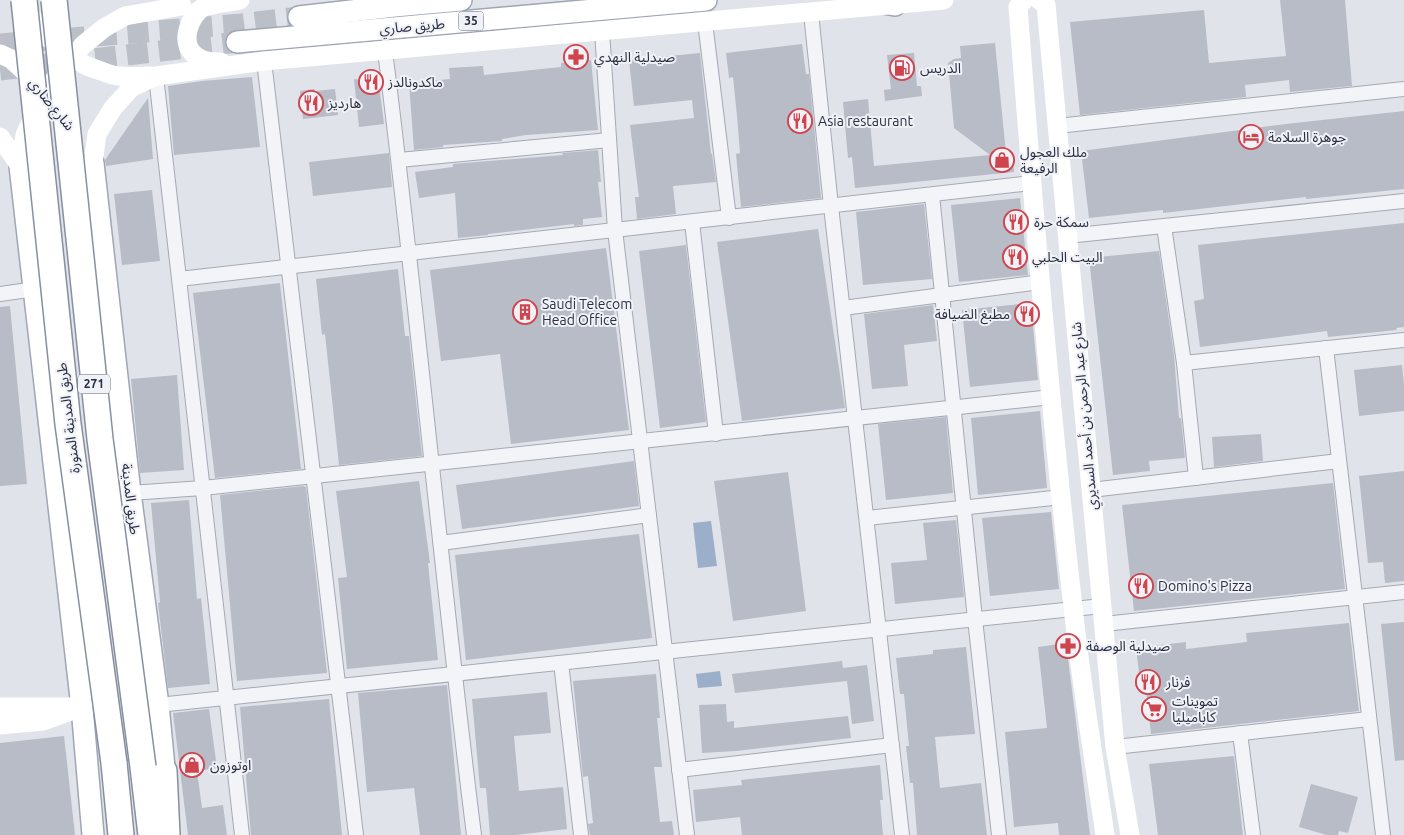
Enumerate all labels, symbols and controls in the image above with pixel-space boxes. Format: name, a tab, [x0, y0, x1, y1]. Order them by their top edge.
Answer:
road number: 35	[458, 12, 484, 30]
street label: طريق صاري	[379, 15, 446, 40]
pharmacy icon: صيدلية النهدي	[563, 44, 589, 70]
place label: صيدلية النهدي	[594, 49, 676, 68]
fuel station icon: الدريس	[889, 55, 915, 81]
place label: الدريس	[920, 60, 961, 77]
restaurant icon: ماكدونالدز	[358, 69, 384, 95]
street label: شارع صاري	[23, 74, 78, 136]
place label: ماكدونالدز	[387, 74, 443, 91]
restaurant icon: هارديز	[298, 90, 324, 116]
place label: هارديز	[327, 95, 361, 112]
restaurant icon: Asia restaurant	[787, 108, 813, 134]
place label: Asia restaurant	[818, 113, 913, 129]
hotel icon: جوهرة السلامة	[1238, 124, 1264, 150]
place label: جوهرة السلامة	[1268, 129, 1346, 146]
place label: ملك العجول الرفيعة	[1020, 144, 1087, 177]
shop icon: ملك العجول الرفيعة	[989, 147, 1015, 173]
restaurant icon: سمكة حرة	[1003, 209, 1029, 235]
place label: سمكة حرة	[1034, 214, 1089, 231]
restaurant icon: البيت الحلبي	[1002, 244, 1028, 270]
place label: البيت الحلبي	[1032, 249, 1103, 268]
place label: Saudi Telecom Head Office	[542, 296, 632, 328]
building icon: Saudi Telecom Head Office	[512, 299, 538, 325]
restaurant icon: مطبغ الضيافة	[1014, 301, 1040, 327]
place label: مطبغ الضيافة	[935, 306, 1010, 325]
street label: شارع عبد الرحمن بن أحمد السديري	[1067, 321, 1103, 511]
street label: طريق المدينة المنورة	[53, 361, 85, 474]
road number: 271	[78, 374, 110, 394]
street label: طريق المدينة	[117, 462, 143, 536]
restaurant icon: Domino's Pizza	[1128, 573, 1154, 599]
place label: Domino's Pizza	[1158, 578, 1252, 594]
pharmacy icon: صيدلية الوصفة	[1055, 633, 1081, 659]
place label: صيدلية الوصفة	[1086, 638, 1170, 655]
restaurant icon: فرنار	[1135, 669, 1161, 695]
place label: فرنار	[1165, 674, 1190, 691]
place label: تموينات كاباميليا	[1172, 693, 1218, 725]
supermarket icon: تموينات كاباميليا	[1141, 696, 1167, 722]
shop icon: اوتوزون	[179, 752, 205, 778]
place label: اوتوزون	[210, 757, 251, 774]

